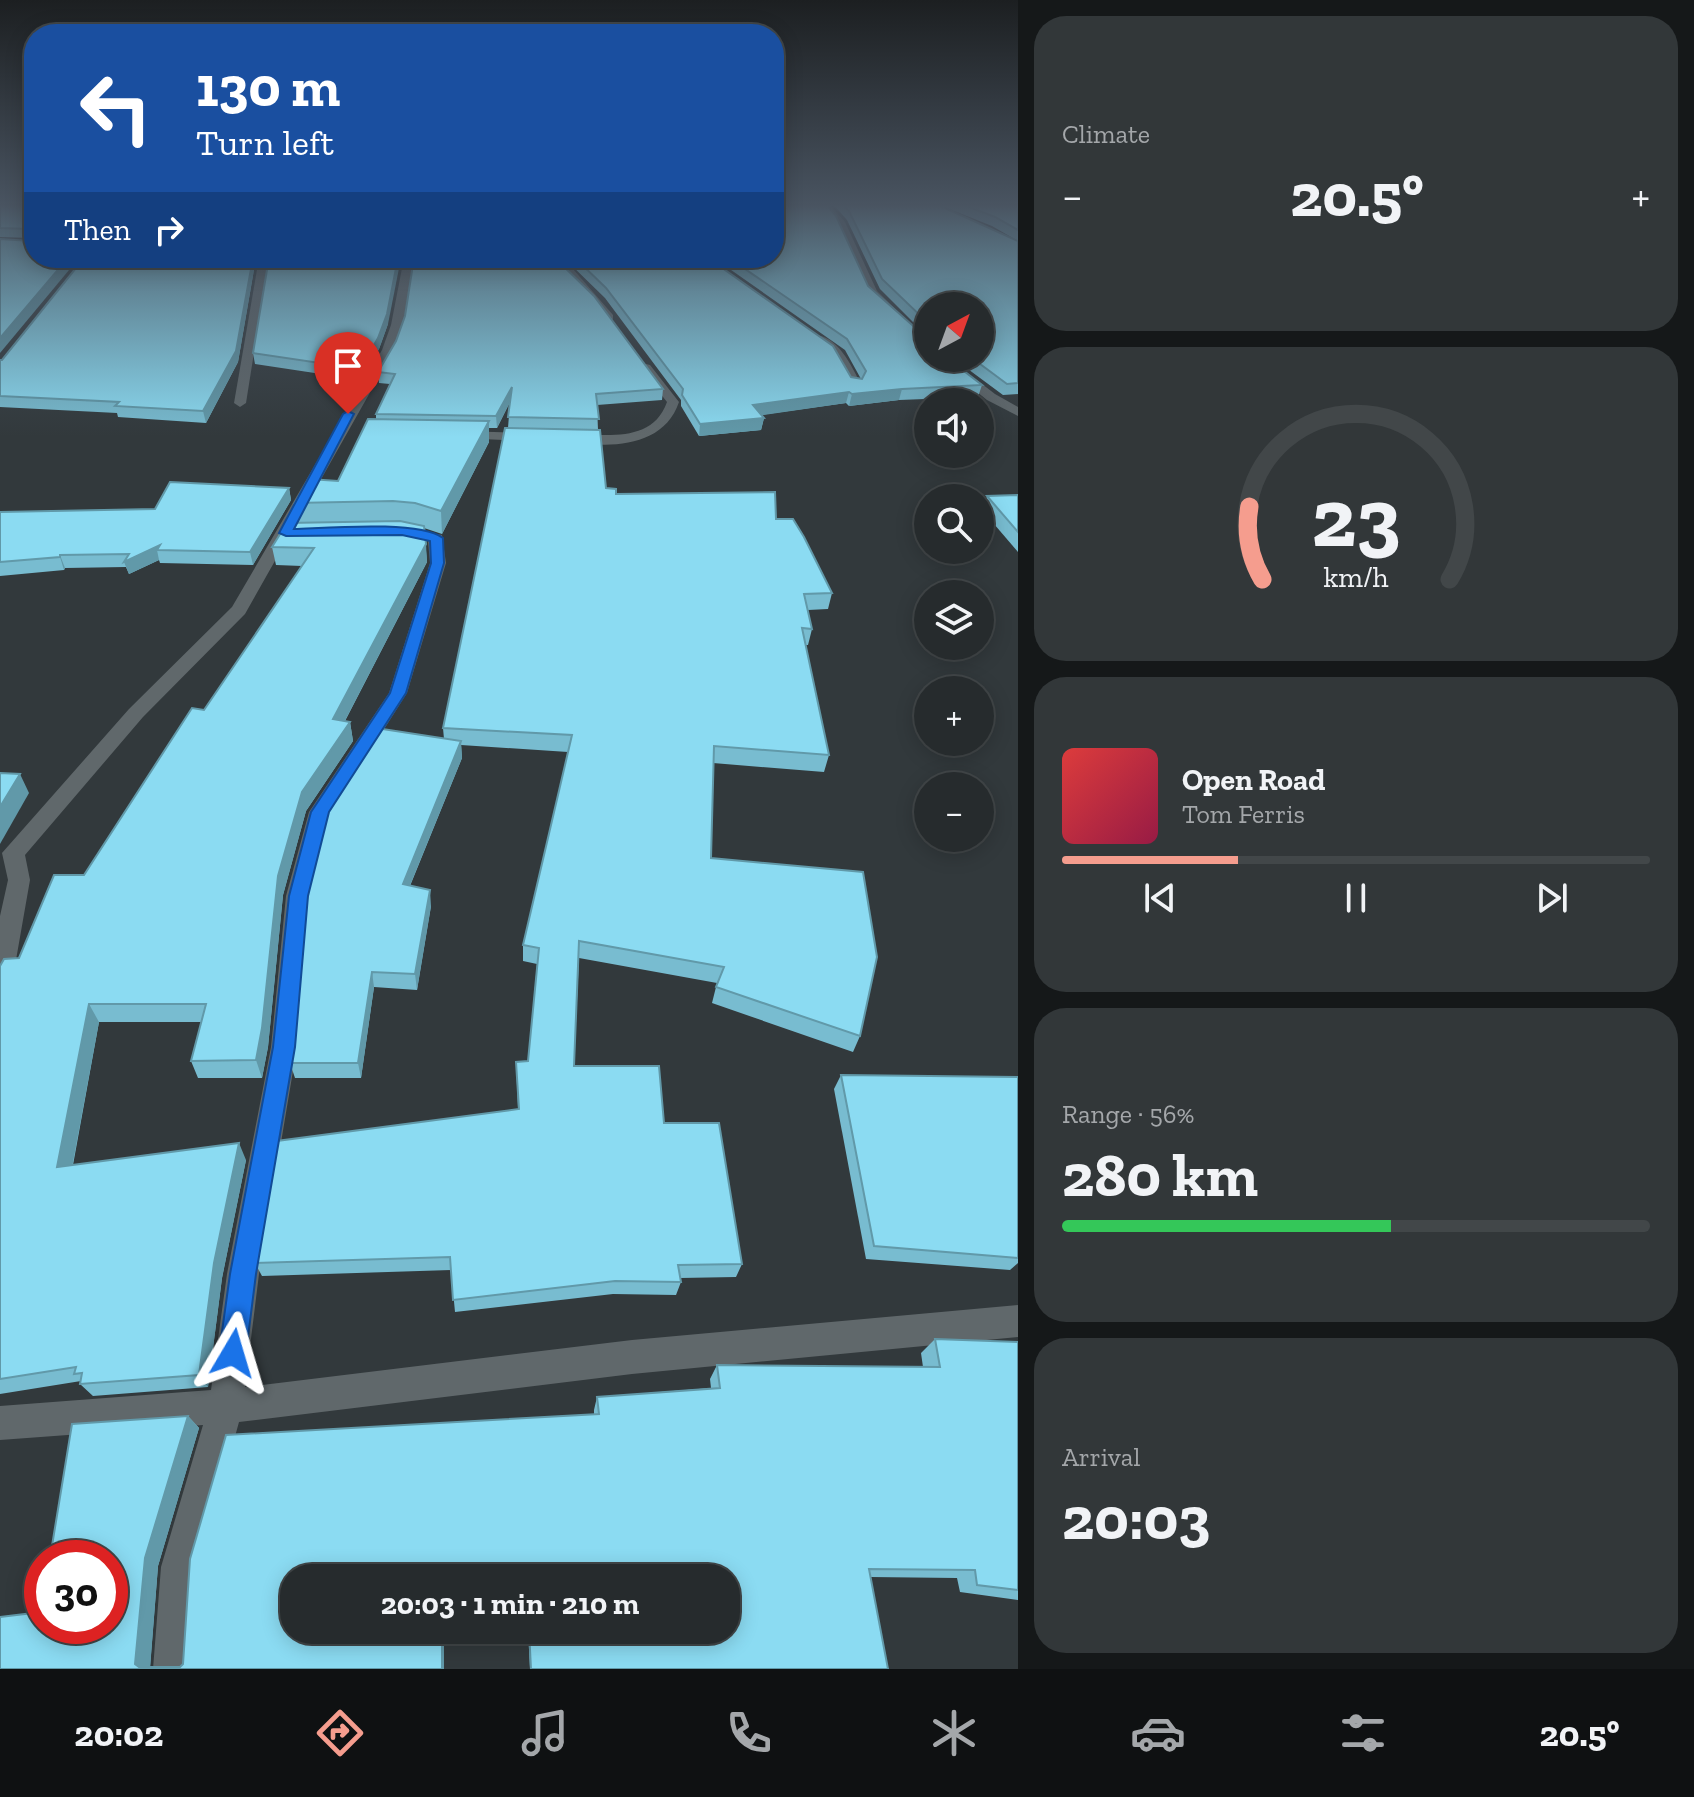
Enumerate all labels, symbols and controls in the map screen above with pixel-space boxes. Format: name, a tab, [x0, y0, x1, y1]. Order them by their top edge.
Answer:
text: 130 m	[196, 53, 340, 120]
icon: left	[64, 56, 168, 160]
text: Climate	[1062, 118, 1150, 150]
text: Turn left	[196, 121, 334, 164]
text: 20.5°	[1290, 159, 1424, 231]
text: −	[1062, 169, 1083, 222]
text: +	[1631, 169, 1650, 222]
icon: right	[147, 208, 191, 252]
text: Then	[64, 212, 131, 248]
north arrow	[914, 292, 994, 372]
map controls	[914, 292, 994, 852]
pin	[314, 332, 382, 414]
icon: arrive	[326, 344, 370, 388]
button: sound	[914, 388, 994, 468]
text: 23	[1311, 466, 1401, 566]
button: search	[914, 484, 994, 564]
text: km/h	[1323, 560, 1389, 594]
button: layers	[914, 580, 994, 660]
button: +	[914, 676, 994, 756]
text: Open Road	[1182, 762, 1325, 798]
button: −	[914, 772, 994, 852]
text: Tom Ferris	[1182, 798, 1305, 830]
icon: previous	[1138, 876, 1182, 920]
icon: pause	[1334, 876, 1378, 920]
icon: next	[1530, 876, 1574, 920]
text: Range · 56%	[1062, 1098, 1194, 1130]
text: 280 km	[1062, 1139, 1258, 1211]
position arrow	[191, 1311, 275, 1395]
text: Arrival	[1062, 1441, 1140, 1473]
text: 20:03	[1062, 1482, 1210, 1554]
speed limit sign: 30	[24, 1540, 128, 1644]
text: 20:03 · 1 min · 210 m	[381, 1586, 639, 1622]
icon: directions	[312, 1705, 368, 1761]
icon: music	[517, 1705, 573, 1761]
icon: phone	[721, 1705, 777, 1761]
icon: climate	[926, 1705, 982, 1761]
icon: car	[1130, 1705, 1186, 1761]
icon: filters	[1335, 1705, 1391, 1761]
text: 20:02	[74, 1712, 163, 1755]
text: 20.5°	[1540, 1712, 1620, 1755]

